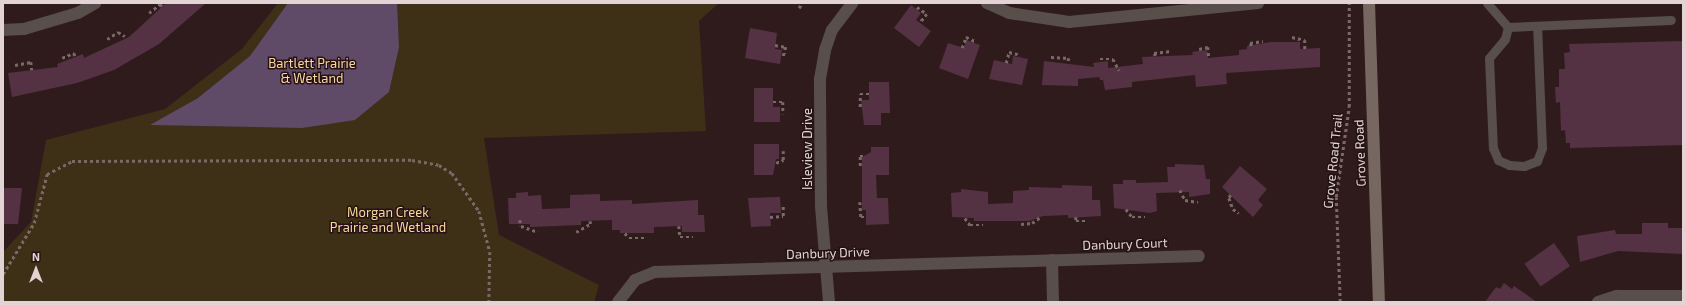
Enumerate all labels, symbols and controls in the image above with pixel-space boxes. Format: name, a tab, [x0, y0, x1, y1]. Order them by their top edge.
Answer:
park label: Bartlett Prairie & Wetland	[268, 56, 356, 87]
street label: Isleview Drive	[799, 108, 815, 190]
street label: Grove Road Trail	[1320, 113, 1346, 209]
street label: Grove Road	[1351, 119, 1369, 187]
park label: Morgan Creek Prairie and Wetland	[330, 205, 446, 236]
street label: Danbury Court	[1082, 235, 1168, 253]
street label: Danbury Drive	[786, 244, 870, 262]
north arrow	[16, 249, 56, 289]
text: N	[32, 250, 40, 263]

